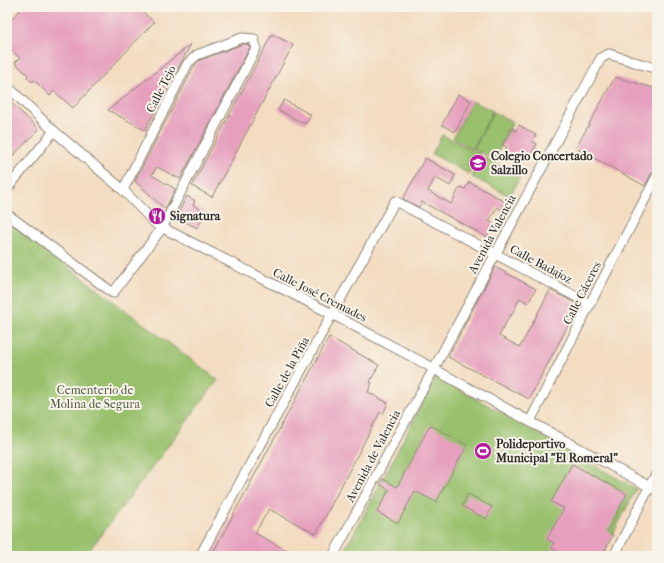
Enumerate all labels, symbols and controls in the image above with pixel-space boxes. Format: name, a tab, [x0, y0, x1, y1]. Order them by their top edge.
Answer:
street label: Calle Tejo	[143, 63, 179, 115]
place label: Colegio Concertado Salzillo	[491, 149, 593, 177]
school or university icon: Colegio Concertado Salzillo	[468, 153, 488, 173]
street label: Avenida Valencia	[465, 192, 519, 277]
restaurant icon: Signatura	[147, 206, 167, 226]
place label: Signatura	[170, 209, 221, 224]
street label: Calle Badajoz	[507, 242, 575, 287]
street label: Calle Cáceres	[560, 259, 604, 327]
street label: Calle José Cremades	[271, 265, 370, 325]
street label: Calle de la Piña	[262, 334, 312, 410]
park label: Cementerio de Molina de Segura	[50, 383, 140, 411]
street label: Avenida de Valencia	[342, 407, 403, 505]
place label: Polideportivo Municipal "El Romeral"	[495, 437, 618, 466]
sports icon: Polideportivo Municipal "El Romeral"	[473, 441, 493, 461]

